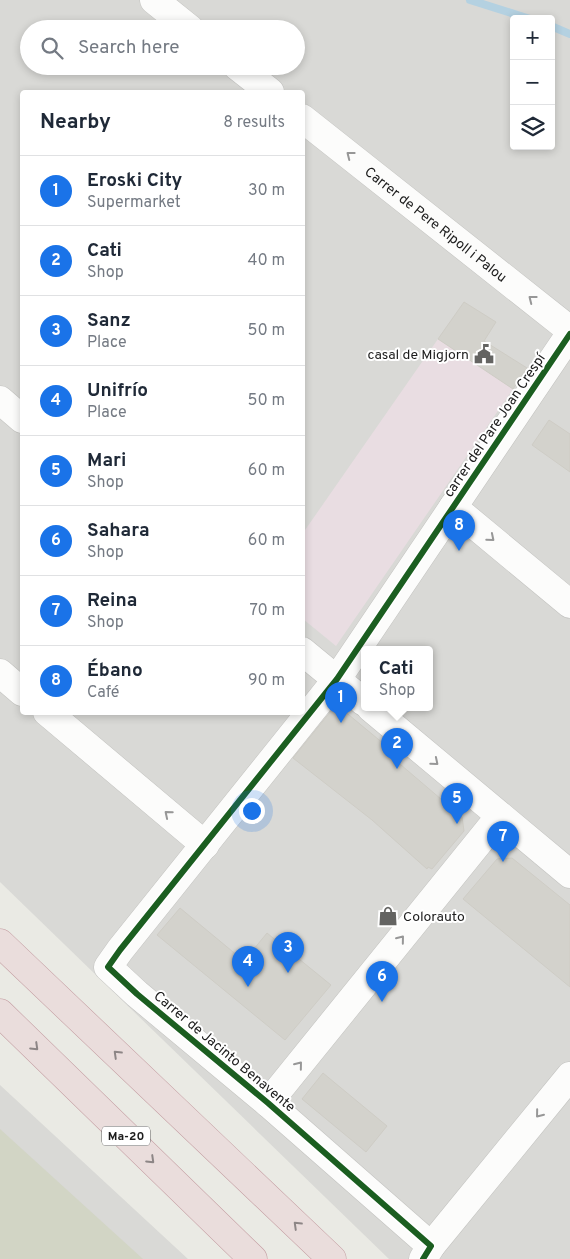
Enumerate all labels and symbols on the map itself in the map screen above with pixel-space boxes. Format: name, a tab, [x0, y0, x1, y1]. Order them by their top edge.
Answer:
one-way arrow	[346, 152, 355, 161]
street label: Carrer de Pere Ripoll i Palou	[361, 164, 510, 287]
one-way arrow	[529, 297, 538, 305]
public building icon: casal de Migjorn	[473, 343, 495, 365]
place label: casal de Migjorn	[368, 347, 469, 364]
street label: carrer del Pare Joan Crespí	[441, 350, 551, 501]
pin: 8	[443, 510, 475, 551]
one-way arrow	[485, 533, 494, 541]
pin: 1	[325, 682, 357, 723]
pin: 2	[381, 728, 413, 769]
one-way arrow	[429, 756, 438, 764]
pin: 5	[441, 783, 473, 824]
your location	[239, 798, 265, 824]
one-way arrow	[164, 810, 173, 819]
pin: 7	[487, 821, 519, 862]
shop icon: Colorauto	[377, 905, 399, 927]
place label: Colorauto	[403, 909, 465, 926]
pin: 3	[272, 932, 304, 973]
one-way arrow	[395, 936, 403, 945]
pin: 4	[232, 946, 264, 987]
pin: 6	[366, 961, 398, 1002]
street label: Carrer de Jacinto Benavente	[150, 988, 298, 1116]
one-way arrow	[29, 1041, 38, 1050]
one-way arrow	[114, 1051, 123, 1060]
one-way arrow	[293, 1062, 301, 1071]
one-way arrow	[536, 1108, 545, 1117]
road number: Ma-20	[102, 1126, 150, 1146]
one-way arrow	[145, 1155, 154, 1164]
one-way arrow	[293, 1222, 302, 1231]

